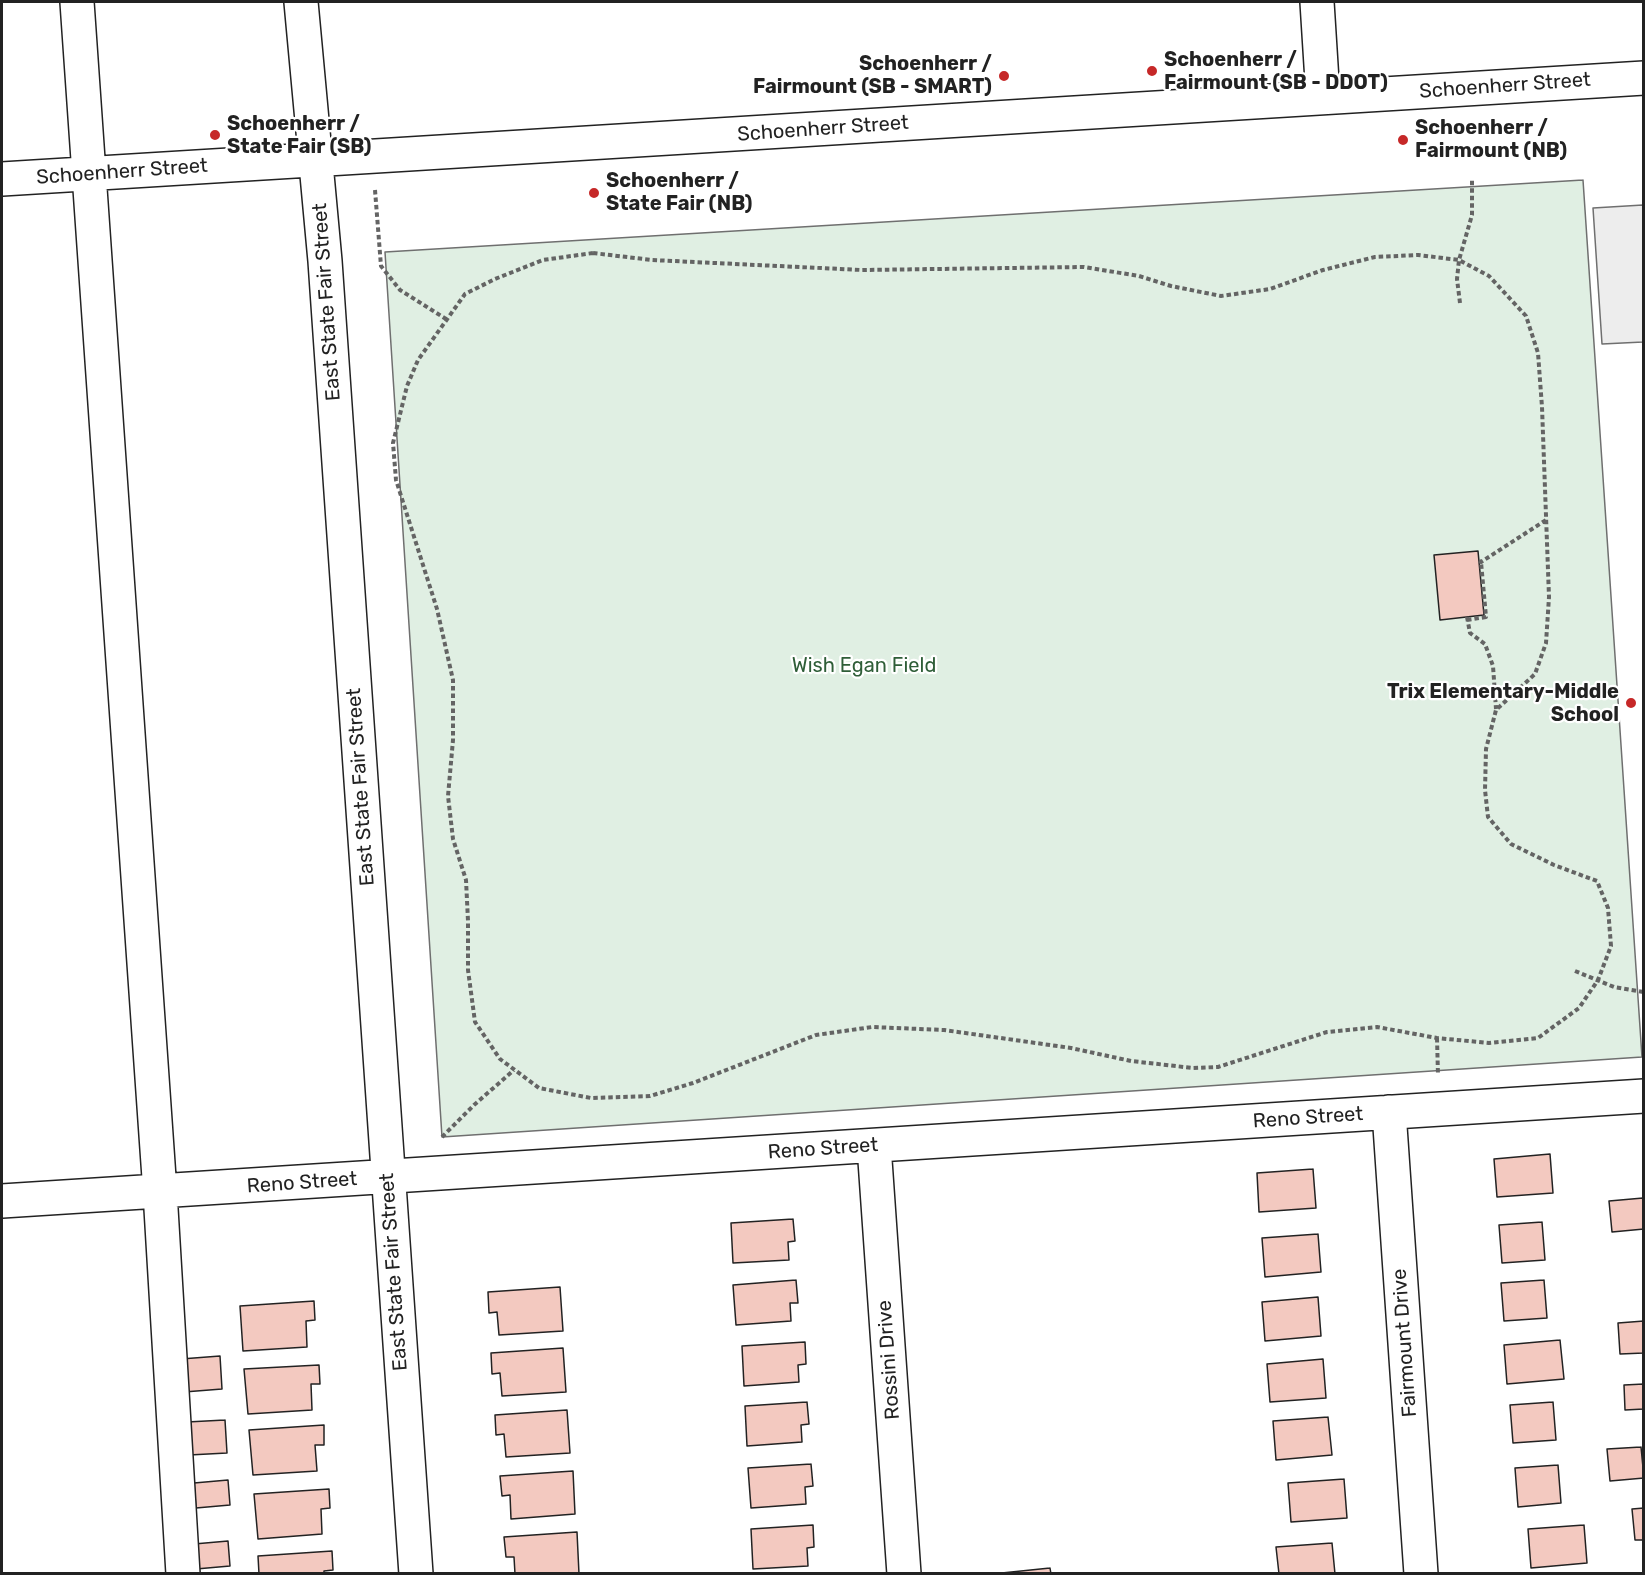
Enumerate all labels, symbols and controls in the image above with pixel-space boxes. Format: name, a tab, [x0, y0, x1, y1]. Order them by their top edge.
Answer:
place label: Schoenherr / Fairmount (SB - DDOT)	[1164, 48, 1388, 95]
place label: Schoenherr / Fairmount (SB - SMART)	[753, 52, 992, 99]
marker: Schoenherr / Fairmount (SB - DDOT)	[1145, 64, 1159, 78]
street label: Schoenherr Street	[1418, 68, 1592, 104]
marker: Schoenherr / Fairmount (SB - SMART)	[997, 69, 1011, 83]
street label: Schoenherr Street	[736, 111, 910, 147]
place label: Schoenherr / State Fair (SB)	[227, 112, 371, 159]
place label: Schoenherr / Fairmount (NB)	[1415, 116, 1567, 163]
marker: Schoenherr / State Fair (SB)	[208, 128, 222, 142]
marker: Schoenherr / Fairmount (NB)	[1396, 133, 1410, 147]
street label: Schoenherr Street	[35, 154, 209, 190]
place label: Schoenherr / State Fair (NB)	[606, 169, 753, 216]
marker: Schoenherr / State Fair (NB)	[587, 186, 601, 200]
street label: East State Fair Street	[308, 202, 346, 402]
park label: Wish Egan Field	[792, 654, 936, 678]
place label: Trix Elementary-Middle School	[1387, 680, 1619, 727]
street label: East State Fair Street	[342, 687, 380, 887]
marker: Trix Elementary-Middle School	[1624, 696, 1638, 710]
street label: Reno Street	[1252, 1102, 1364, 1134]
street label: Reno Street	[767, 1133, 879, 1165]
street label: Reno Street	[246, 1167, 358, 1199]
street label: East State Fair Street	[375, 1172, 413, 1372]
street label: Fairmount Drive	[1388, 1268, 1422, 1418]
street label: Rossini Drive	[873, 1299, 905, 1421]

